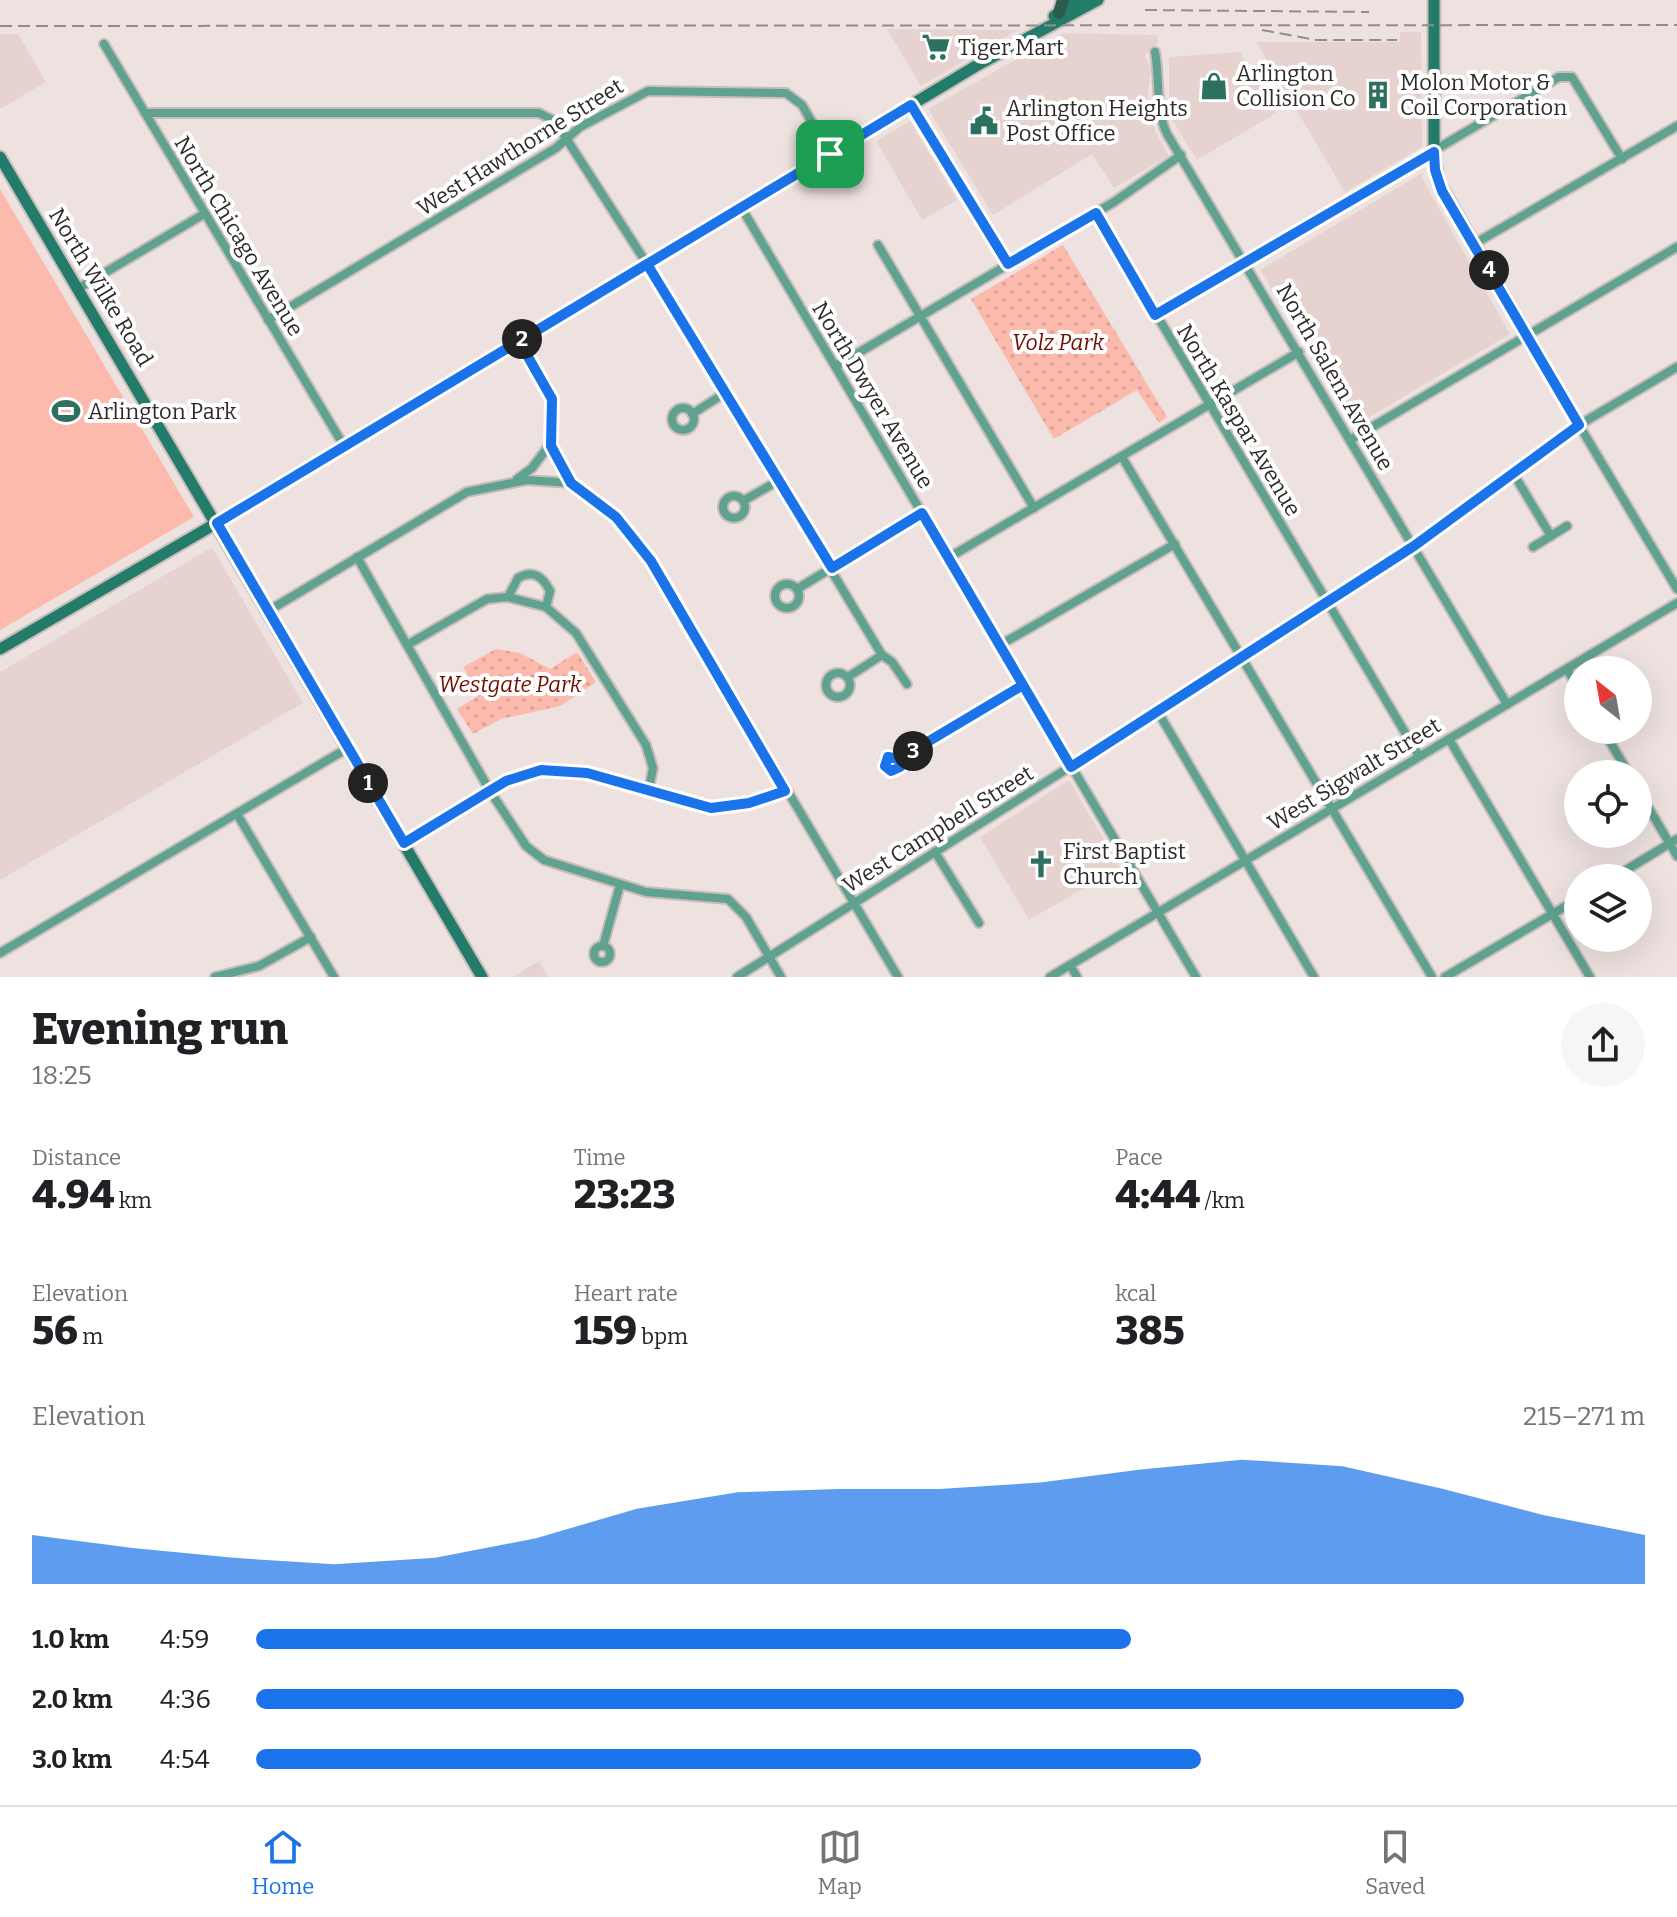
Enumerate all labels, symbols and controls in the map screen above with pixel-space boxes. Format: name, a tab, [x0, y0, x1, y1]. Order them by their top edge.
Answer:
supermarket icon: Tiger Mart	[921, 32, 951, 62]
place label: Tiger Mart	[958, 34, 1064, 61]
place label: Arlington Collision Co	[1236, 60, 1356, 112]
place label: Molon Motor & Coil Corporation	[1400, 69, 1567, 121]
shop icon: Arlington Collision Co	[1199, 71, 1229, 101]
street label: West Hawthorne Street	[412, 72, 628, 222]
building icon: Molon Motor & Coil Corporation	[1363, 80, 1393, 110]
place label: Arlington Heights Post Office	[1006, 95, 1188, 147]
public building icon: Arlington Heights Post Office	[969, 106, 999, 136]
pin	[796, 120, 864, 188]
street label: North Chicago Avenue	[169, 131, 309, 341]
icon: arrive	[808, 132, 852, 176]
street label: North Wilke Road	[43, 203, 159, 371]
pin: 4	[1469, 250, 1509, 290]
text: 4	[1482, 256, 1496, 283]
street label: North Salem Avenue	[1271, 279, 1399, 475]
street label: North Dwyer Avenue	[806, 297, 940, 493]
pin: 2	[502, 319, 542, 359]
street label: North Kaspar Avenue	[1171, 319, 1307, 521]
text: 2	[516, 325, 528, 352]
park label: Volz Park	[1012, 329, 1105, 356]
sports icon: Arlington Park	[51, 396, 81, 426]
place label: Arlington Park	[88, 398, 237, 425]
north arrow	[1564, 656, 1652, 744]
map controls	[1564, 656, 1652, 952]
park label: Westgate Park	[438, 671, 583, 698]
street label: West Sigwalt Street	[1263, 712, 1445, 836]
pin: 3	[893, 731, 933, 771]
text: 3	[907, 737, 919, 764]
street label: West Campbell Street	[838, 759, 1038, 899]
button: locate	[1564, 760, 1652, 848]
pin: 1	[348, 763, 388, 803]
text: 1	[363, 769, 373, 796]
place label: First Baptist Church	[1063, 838, 1186, 890]
church icon: First Baptist Church	[1026, 849, 1056, 879]
button: layers	[1564, 864, 1652, 952]
text: Evening run	[32, 1003, 288, 1056]
button: share	[1561, 1003, 1645, 1087]
text: 18:25	[32, 1060, 92, 1091]
text: Distance	[32, 1144, 121, 1171]
text: Time	[574, 1144, 626, 1171]
text: Pace	[1115, 1144, 1163, 1171]
text: 4.94	[32, 1171, 114, 1219]
text: 23:23	[574, 1171, 675, 1219]
text: 4:44	[1115, 1171, 1200, 1219]
text: km	[114, 1187, 152, 1214]
text: /km	[1200, 1187, 1245, 1214]
text: Elevation	[32, 1280, 128, 1307]
text: Heart rate	[574, 1280, 678, 1307]
text: kcal	[1115, 1280, 1156, 1307]
text: 56	[32, 1307, 78, 1355]
text: 159	[574, 1307, 637, 1355]
text: 385	[1115, 1307, 1185, 1355]
text: m	[78, 1323, 103, 1350]
text: bpm	[637, 1323, 688, 1350]
text: Elevation	[32, 1401, 145, 1432]
text: 215–271 m	[1523, 1401, 1645, 1432]
text: 1.0 km	[32, 1624, 109, 1655]
text: 4:59	[160, 1624, 210, 1655]
text: 2.0 km	[32, 1684, 113, 1715]
text: 4:36	[160, 1684, 211, 1715]
text: 3.0 km	[32, 1744, 112, 1775]
text: 4:54	[160, 1744, 210, 1775]
tab: Home	[252, 1825, 314, 1900]
tab: Map	[817, 1825, 862, 1900]
tab: Saved	[1365, 1825, 1425, 1900]

